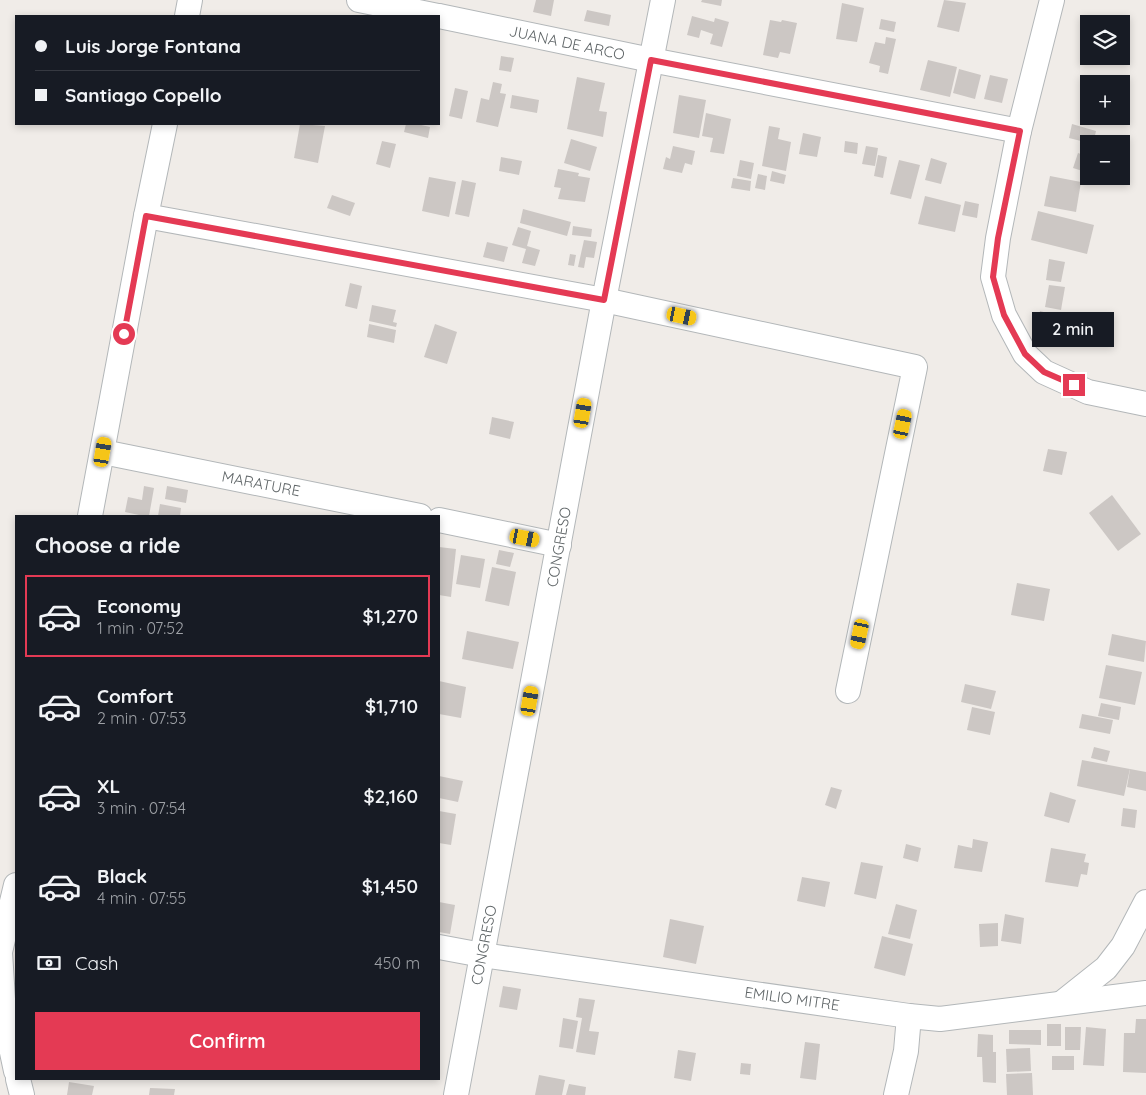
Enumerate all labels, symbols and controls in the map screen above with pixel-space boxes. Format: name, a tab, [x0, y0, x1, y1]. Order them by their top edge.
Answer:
map controls	[1080, 15, 1130, 185]
button: layers	[1080, 15, 1130, 65]
street label: JUANA DE ARCO	[507, 21, 627, 64]
text: Luis Jorge Fontana	[65, 34, 241, 58]
button: +	[1080, 75, 1130, 125]
text: Santiago Copello	[65, 83, 222, 107]
button: −	[1080, 135, 1130, 185]
car	[665, 306, 698, 326]
callout: 2 min	[1033, 312, 1115, 348]
text: 2 min	[1052, 319, 1094, 339]
route start	[113, 323, 135, 345]
route end	[1063, 374, 1085, 396]
car	[573, 397, 592, 429]
car	[892, 408, 913, 440]
car	[93, 436, 112, 468]
street label: MARATURE	[220, 467, 302, 500]
street label: CONGRESO	[542, 505, 575, 589]
car	[508, 528, 541, 548]
text: Choose a ride	[35, 531, 180, 559]
icon: car	[37, 594, 82, 639]
text: Economy	[97, 594, 181, 618]
text: $1,270	[363, 604, 418, 628]
text: 1 min · 07:52	[97, 618, 184, 638]
car	[849, 618, 870, 650]
icon: car	[37, 684, 82, 729]
text: Comfort	[97, 684, 174, 708]
car	[520, 685, 539, 717]
text: $1,710	[365, 694, 418, 718]
text: 2 min · 07:53	[97, 708, 186, 728]
icon: car	[37, 774, 82, 819]
text: XL	[97, 774, 120, 798]
text: $2,160	[363, 784, 418, 808]
text: 3 min · 07:54	[97, 798, 186, 818]
icon: car	[37, 864, 82, 909]
text: Black	[97, 864, 147, 888]
text: $1,450	[362, 874, 418, 898]
text: 4 min · 07:55	[97, 888, 186, 908]
street label: CONGRESO	[466, 903, 501, 987]
icon: cash	[35, 949, 63, 977]
text: Cash	[75, 951, 119, 975]
text: 450 m	[374, 953, 420, 973]
street label: EMILIO MITRE	[743, 982, 841, 1015]
button: Confirm	[35, 1012, 420, 1070]

